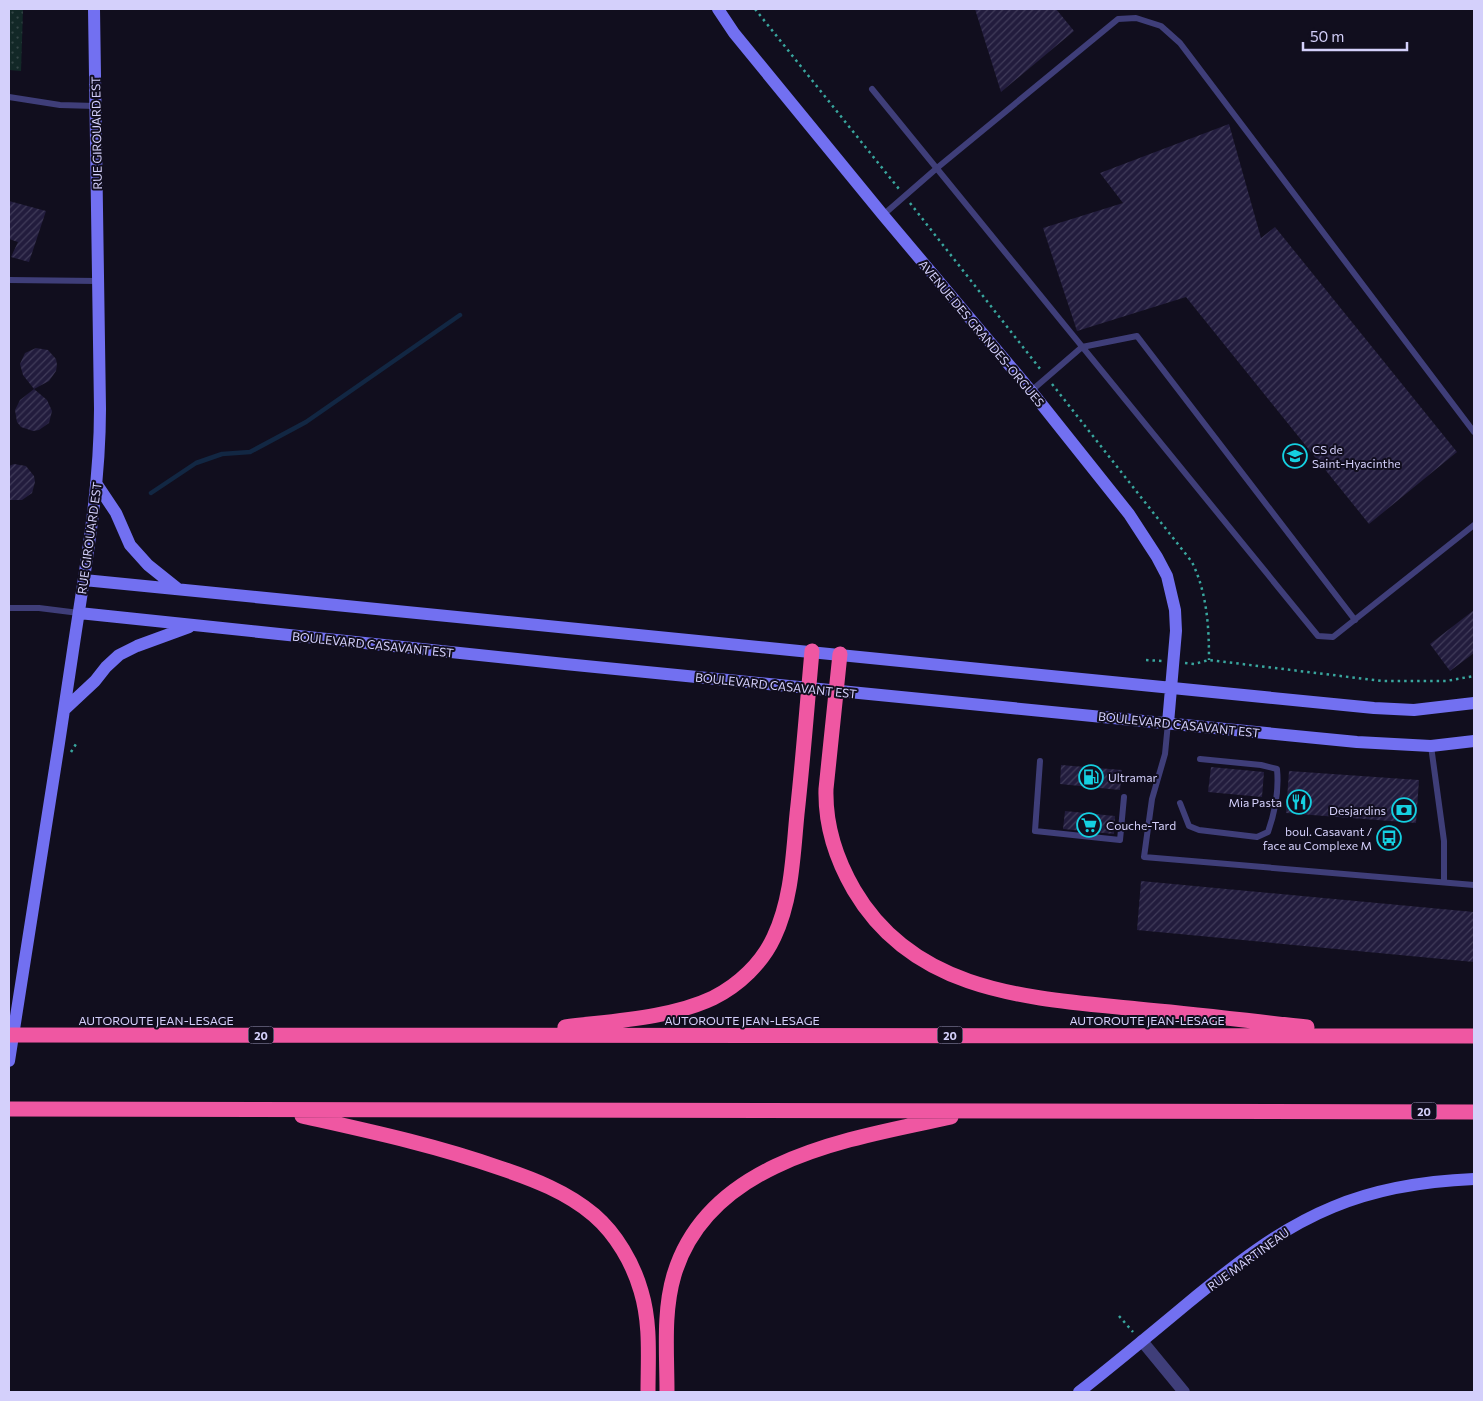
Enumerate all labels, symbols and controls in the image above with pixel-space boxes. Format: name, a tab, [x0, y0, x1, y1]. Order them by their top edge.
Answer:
scale bar	[1303, 20, 1407, 52]
text: 50 m	[1310, 27, 1344, 45]
street label: RUE GIROUARD EST	[88, 76, 104, 190]
street label: AVENUE DES GRANDES-ORGUES	[917, 257, 1047, 409]
place label: CS de Saint-Hyacinthe	[1312, 442, 1401, 470]
school or university icon: CS de Saint-Hyacinthe	[1282, 443, 1308, 469]
street label: RUE GIROUARD EST	[74, 481, 104, 595]
street label: BOULEVARD CASAVANT EST	[291, 629, 455, 659]
street label: BOULEVARD CASAVANT EST	[694, 670, 858, 700]
street label: BOULEVARD CASAVANT EST	[1097, 709, 1261, 739]
fuel station icon: Ultramar	[1078, 764, 1104, 790]
place label: Ultramar	[1108, 770, 1157, 784]
restaurant icon: Mia Pasta	[1286, 789, 1312, 815]
place label: Mia Pasta	[1228, 795, 1282, 809]
bank icon: Desjardins	[1391, 797, 1417, 823]
place label: Desjardins	[1329, 803, 1386, 817]
supermarket icon: Couche-Tard	[1076, 812, 1102, 838]
place label: Couche-Tard	[1106, 818, 1176, 832]
place label: boul. Casavant / face au Complexe M	[1263, 824, 1372, 852]
bus stop icon: boul. Casavant / face au Complexe M	[1376, 825, 1402, 851]
street label: AUTOROUTE JEAN-LESAGE	[78, 1013, 234, 1028]
street label: AUTOROUTE JEAN-LESAGE	[664, 1013, 820, 1028]
street label: AUTOROUTE JEAN-LESAGE	[1069, 1013, 1225, 1028]
road number: 20	[248, 1026, 274, 1044]
road number: 20	[938, 1026, 962, 1044]
road number: 20	[1412, 1102, 1436, 1120]
street label: RUE MARTINEAU	[1204, 1225, 1292, 1293]

